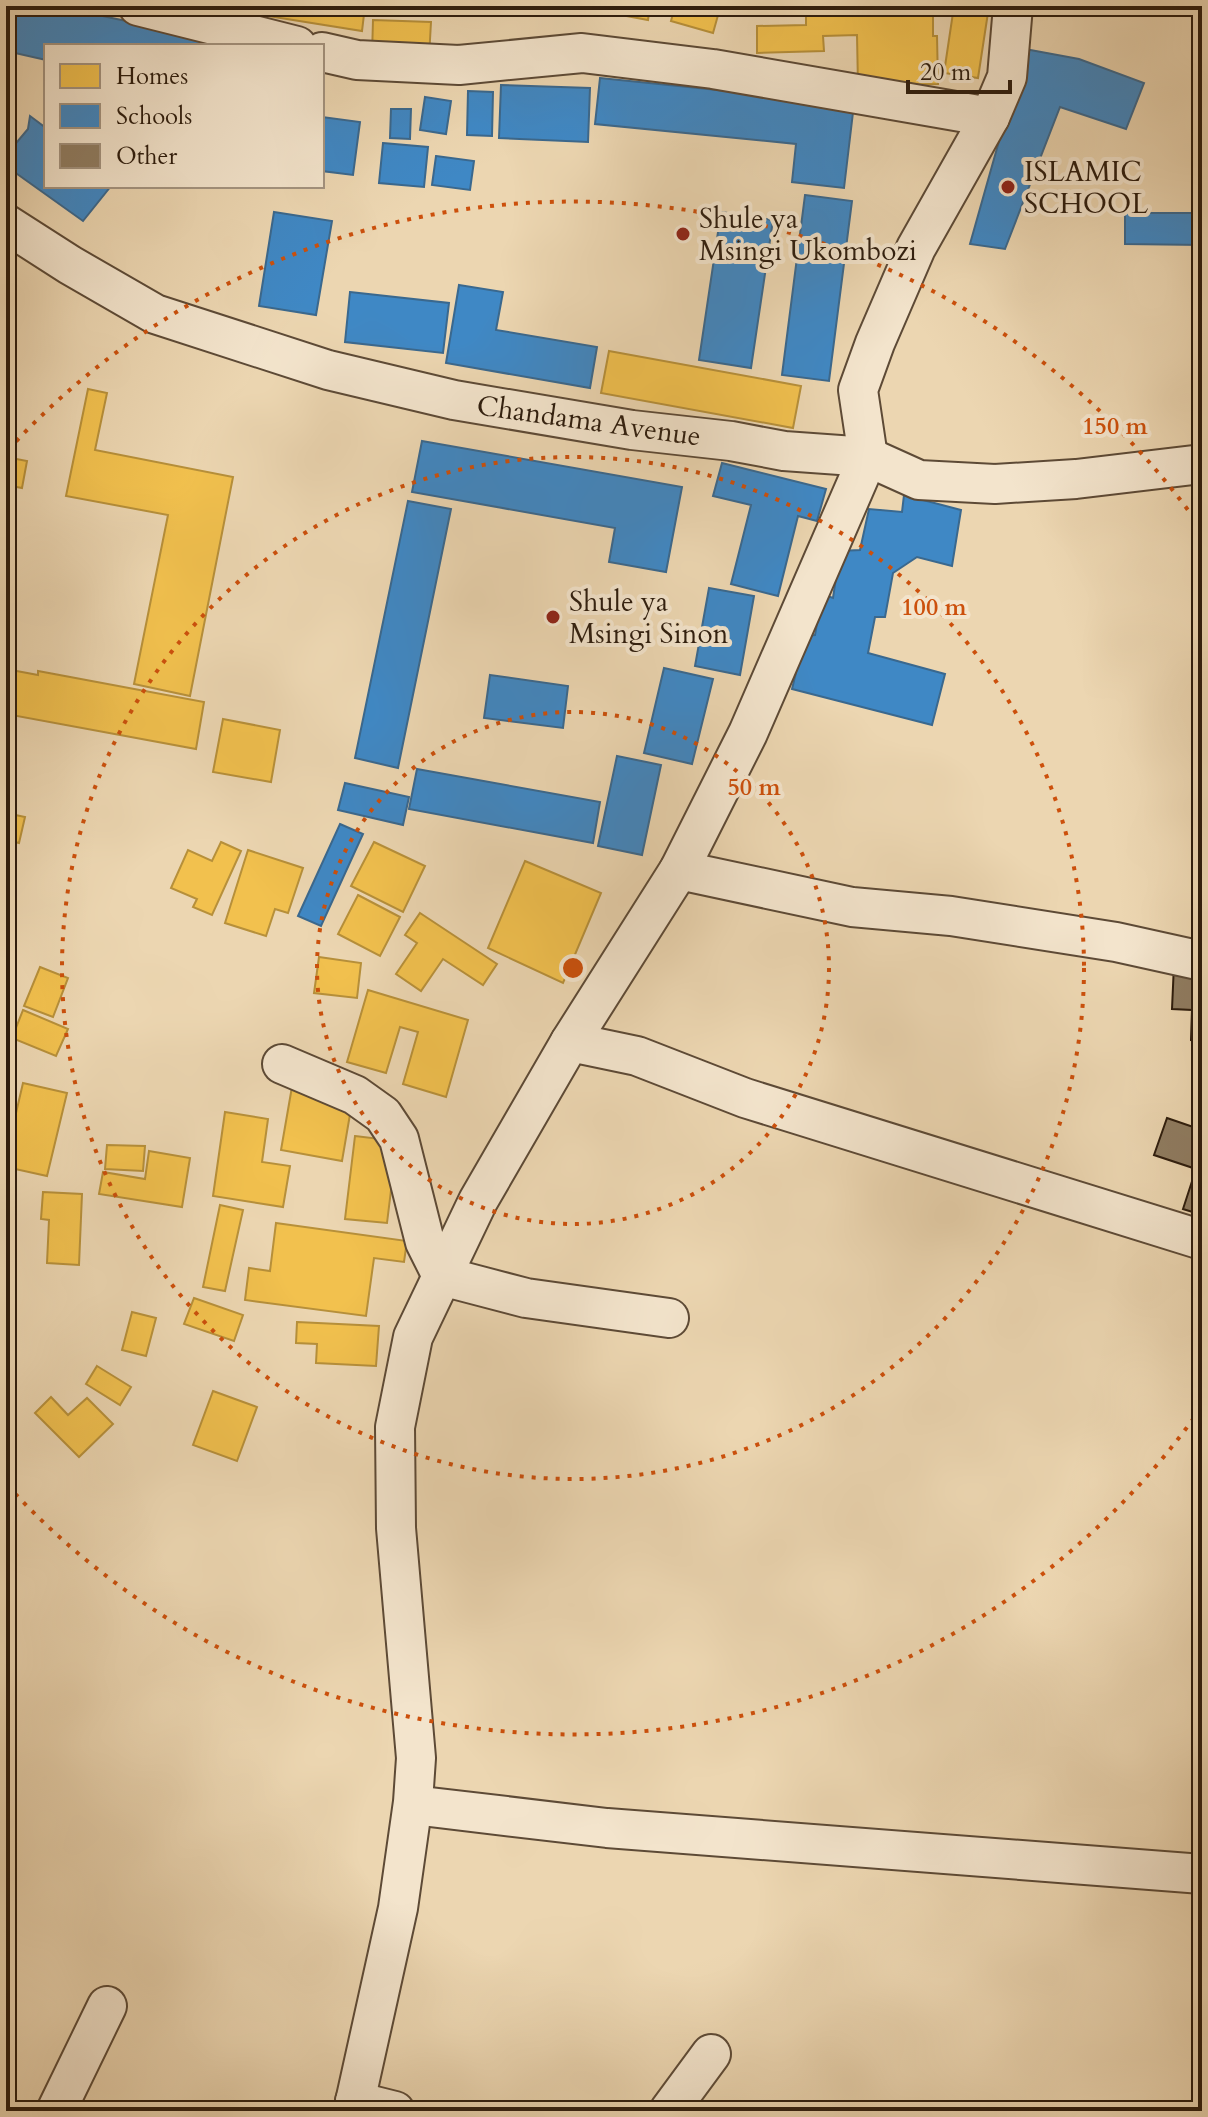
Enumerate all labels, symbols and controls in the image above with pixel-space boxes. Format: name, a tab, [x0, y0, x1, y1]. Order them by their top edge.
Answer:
legend	[44, 44, 324, 188]
scale bar	[908, 44, 1010, 94]
text: 20 m	[920, 56, 972, 89]
text: Homes	[116, 60, 188, 93]
text: Schools	[116, 100, 192, 133]
text: Other	[116, 140, 177, 173]
place label: ISLAMIC SCHOOL	[1024, 153, 1148, 223]
marker: ISLAMIC SCHOOL	[999, 178, 1017, 196]
place label: Shule ya Msingi Ukombozi	[699, 200, 917, 270]
marker: Shule ya Msingi Ukombozi	[674, 225, 692, 243]
street label: Chandama Avenue	[474, 386, 703, 456]
text: 150 m	[1082, 410, 1149, 443]
place label: Shule ya Msingi Sinon	[569, 583, 729, 653]
text: 100 m	[901, 591, 968, 624]
marker: Shule ya Msingi Sinon	[544, 608, 562, 626]
text: 50 m	[727, 771, 781, 804]
centre of rings	[559, 954, 587, 982]

